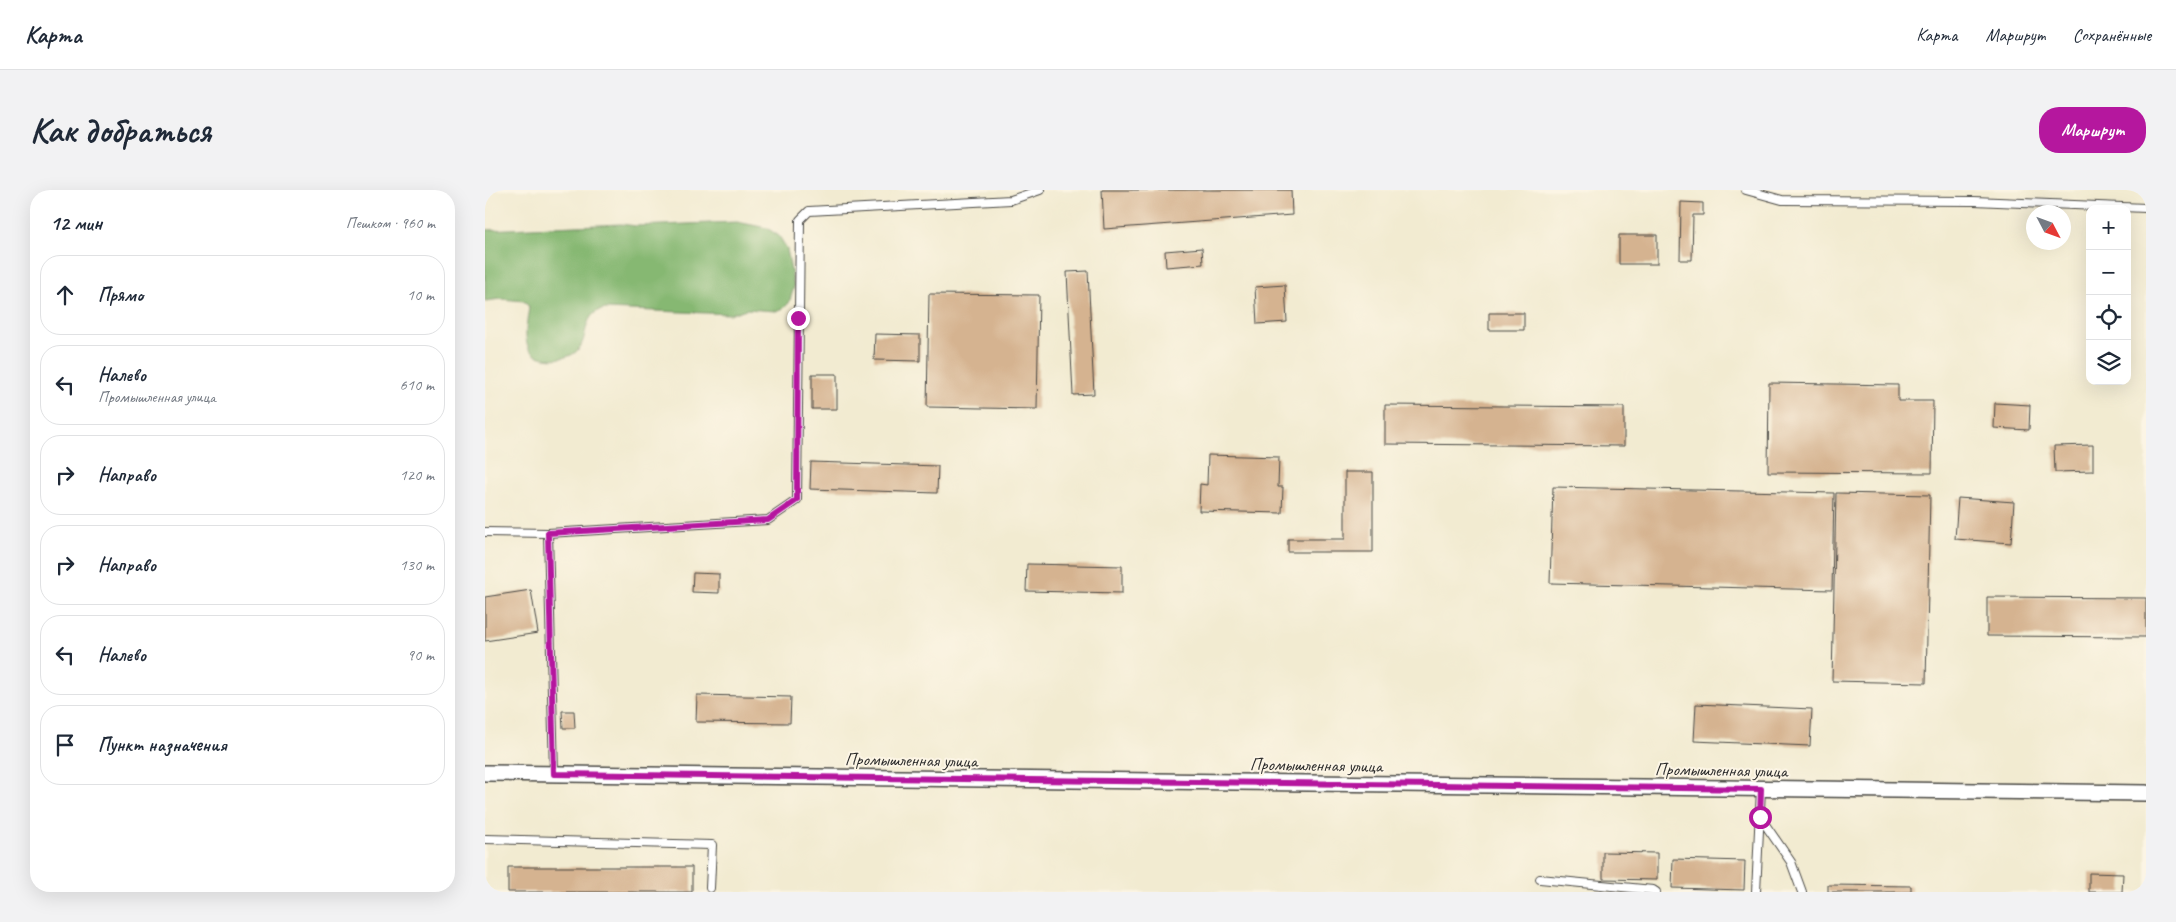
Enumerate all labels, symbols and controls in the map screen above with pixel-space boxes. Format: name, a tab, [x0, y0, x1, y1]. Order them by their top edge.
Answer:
text: Карта	[25, 20, 82, 50]
text: Карта	[1916, 24, 1957, 46]
text: Маршрут	[1985, 24, 2045, 46]
text: Сохранённые	[2073, 24, 2151, 46]
button: Маршрут	[2039, 107, 2146, 153]
text: Как добраться	[30, 108, 211, 153]
north arrow	[2026, 205, 2071, 250]
map controls	[2086, 205, 2131, 385]
button: +	[2086, 205, 2131, 250]
text: 12 мин	[50, 210, 102, 236]
text: Пешком · 960 m	[346, 213, 435, 233]
button: −	[2086, 250, 2131, 295]
icon: ahead	[51, 281, 79, 309]
text: Прямо	[98, 283, 143, 307]
text: 10 m	[407, 285, 434, 305]
button: locate	[2086, 295, 2131, 340]
route end	[787, 307, 810, 330]
button: layers	[2086, 340, 2131, 385]
text: Налево	[98, 363, 146, 387]
icon: left	[51, 371, 79, 399]
text: 610 m	[400, 375, 434, 395]
text: Промышленная улица	[98, 387, 216, 407]
icon: right	[51, 461, 79, 489]
text: Направо	[98, 463, 156, 487]
text: 120 m	[400, 465, 434, 485]
icon: right	[51, 551, 79, 579]
text: Направо	[98, 553, 156, 577]
text: 130 m	[400, 555, 434, 575]
icon: left	[51, 641, 79, 669]
text: Налево	[98, 643, 146, 667]
text: 90 m	[407, 645, 434, 665]
icon: arrive	[51, 731, 79, 759]
text: Пункт назначения	[98, 733, 227, 757]
street label: Промышленная улица	[845, 748, 979, 772]
street label: Промышленная улица	[1250, 753, 1384, 777]
street label: Промышленная улица	[1655, 758, 1789, 782]
route start	[1749, 806, 1772, 829]

